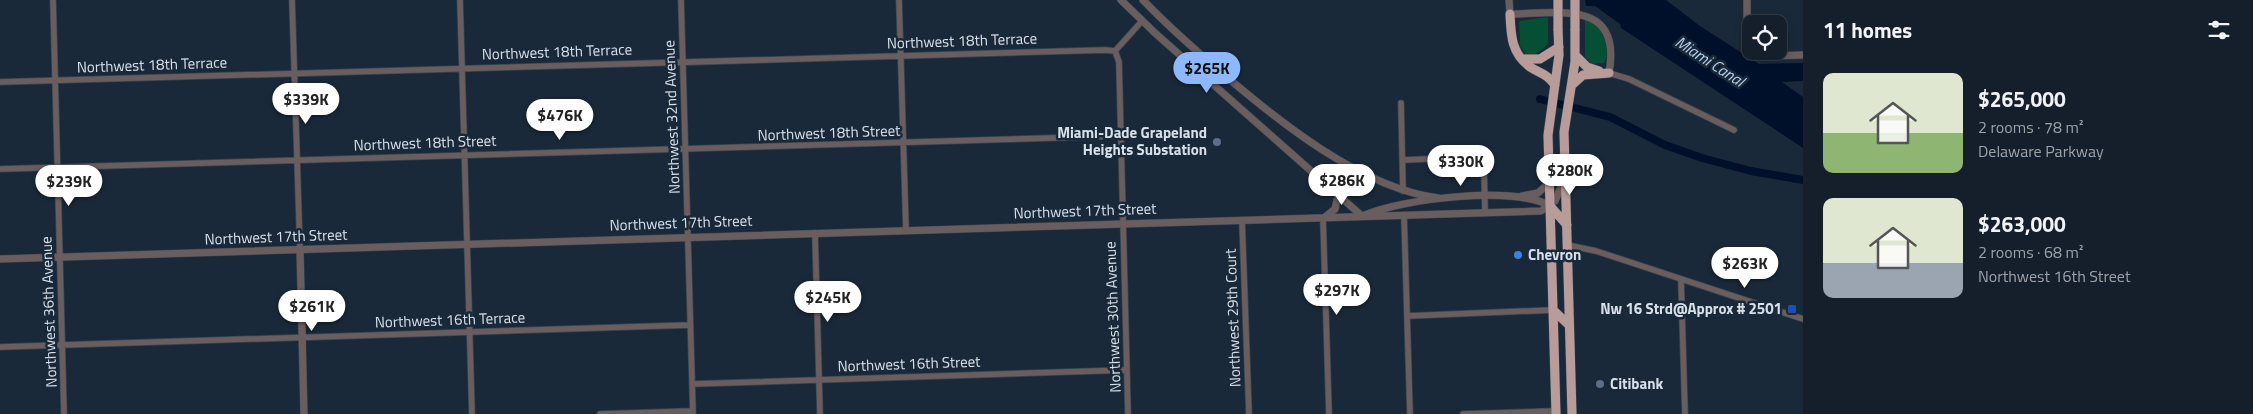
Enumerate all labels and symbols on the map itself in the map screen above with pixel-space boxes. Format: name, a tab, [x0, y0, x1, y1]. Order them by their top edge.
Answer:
street label: Northwest 18th Terrace	[886, 26, 1038, 55]
water label: Miami Canal	[1671, 30, 1751, 93]
street label: Northwest 18th Terrace	[481, 37, 633, 66]
street label: Northwest 32nd Avenue	[657, 40, 686, 194]
street label: Northwest 18th Terrace	[76, 50, 228, 79]
pin: $265K	[1172, 52, 1242, 94]
pin: $339K	[271, 82, 341, 125]
pin: $476K	[525, 98, 595, 141]
street label: Northwest 18th Street	[757, 118, 902, 146]
place label: Miami-Dade Grapeland Heights Substation	[1057, 121, 1207, 161]
street label: Northwest 18th Street	[353, 128, 498, 156]
marker: Miami-Dade Grapeland Heights Substation	[1211, 136, 1223, 148]
pin: $330K	[1426, 144, 1496, 187]
pin: $280K	[1535, 154, 1605, 196]
pin: $239K	[34, 164, 104, 207]
pin: $286K	[1307, 164, 1377, 206]
street label: Northwest 17th Street	[1013, 196, 1158, 224]
street label: Northwest 17th Street	[609, 208, 754, 236]
street label: Northwest 17th Street	[204, 222, 349, 250]
street label: Northwest 36th Avenue	[34, 236, 63, 388]
street label: Northwest 30th Avenue	[1098, 241, 1127, 393]
place label: Chevron	[1528, 243, 1581, 266]
pin: $263K	[1710, 246, 1780, 289]
street label: Northwest 29th Court	[1219, 248, 1246, 388]
marker: Chevron	[1512, 249, 1524, 261]
pin: $297K	[1302, 274, 1372, 316]
pin: $245K	[793, 280, 863, 323]
pin: $261K	[277, 290, 347, 332]
place label: Nw 16 Strd@Approx # 2501	[1600, 297, 1782, 320]
marker: Nw 16 Strd@Approx # 2501	[1786, 303, 1798, 315]
street label: Northwest 16th Terrace	[374, 305, 526, 334]
street label: Northwest 16th Street	[837, 349, 982, 377]
place label: Citibank	[1610, 372, 1663, 395]
marker: Citibank	[1594, 378, 1606, 390]

